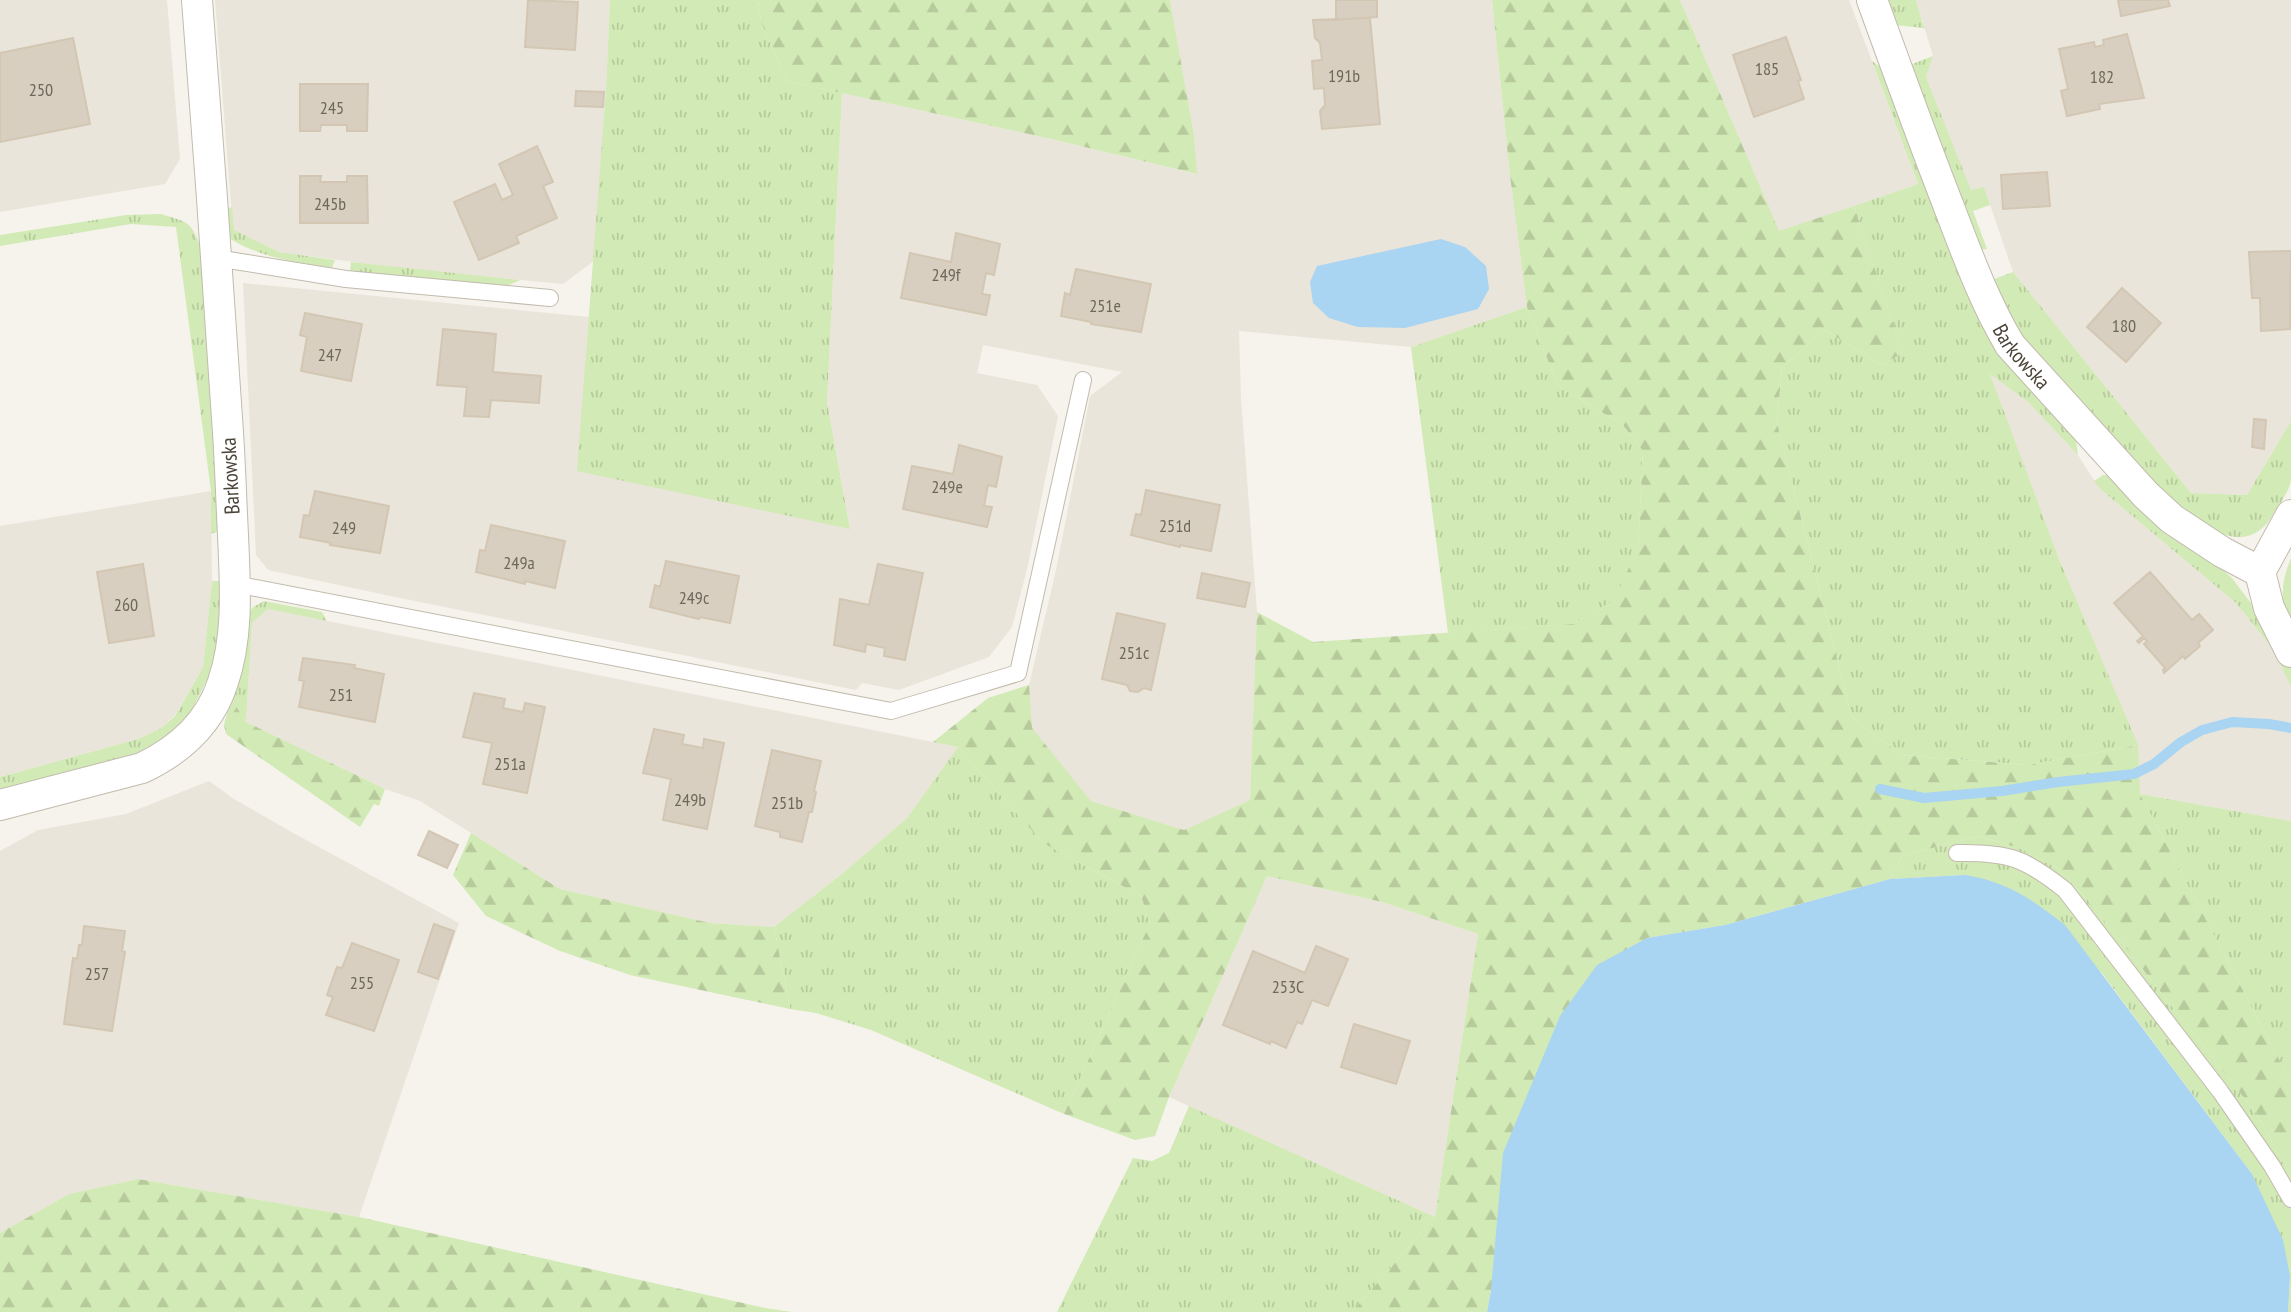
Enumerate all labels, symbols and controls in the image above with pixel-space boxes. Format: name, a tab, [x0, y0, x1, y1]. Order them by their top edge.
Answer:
house number: 185	[1755, 57, 1779, 80]
house number: 191b	[1328, 64, 1360, 87]
house number: 182	[2090, 65, 2114, 88]
house number: 250	[29, 78, 53, 101]
house number: 245	[320, 96, 344, 119]
house number: 245b	[314, 192, 346, 215]
house number: 249f	[932, 263, 962, 286]
house number: 251e	[1089, 294, 1121, 317]
house number: 180	[2112, 314, 2136, 337]
street label: Barkowska	[1987, 319, 2057, 394]
house number: 247	[318, 343, 342, 366]
street label: Barkowska	[215, 437, 245, 515]
house number: 249e	[931, 475, 963, 498]
house number: 251d	[1159, 514, 1191, 537]
house number: 249	[332, 516, 356, 539]
house number: 249a	[503, 551, 535, 574]
house number: 249c	[679, 586, 710, 609]
house number: 260	[114, 593, 138, 616]
house number: 251c	[1119, 641, 1150, 664]
house number: 251	[329, 683, 353, 706]
house number: 251a	[494, 752, 526, 775]
house number: 249b	[674, 788, 706, 811]
house number: 251b	[771, 791, 803, 814]
house number: 257	[85, 962, 109, 985]
house number: 255	[350, 971, 374, 994]
house number: 253C	[1272, 975, 1304, 998]

